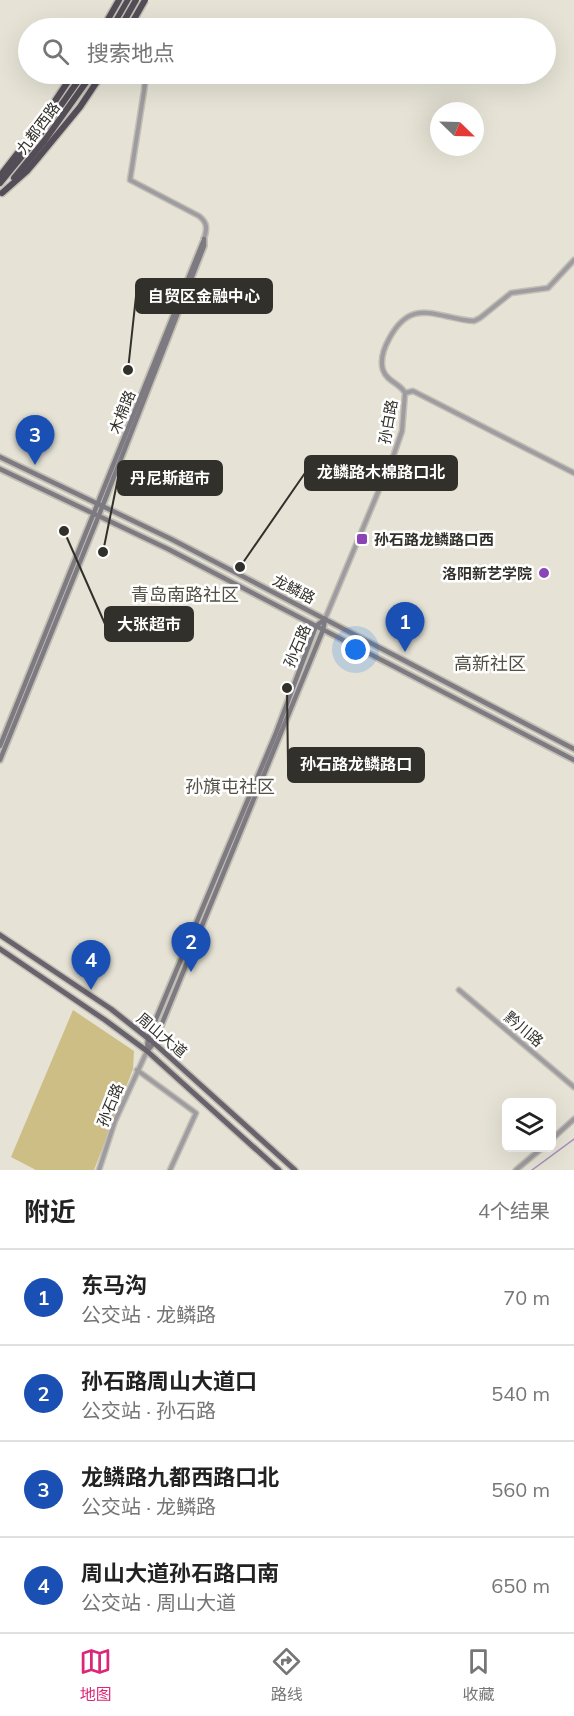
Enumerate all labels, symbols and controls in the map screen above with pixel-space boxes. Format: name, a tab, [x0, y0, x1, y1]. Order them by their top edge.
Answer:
search box	[18, 18, 556, 84]
icon: search	[39, 35, 72, 68]
text: 搜索地点	[87, 39, 175, 67]
street label: 九都西路	[12, 98, 64, 158]
north arrow	[430, 102, 484, 156]
callout: 自贸区金融中心	[136, 279, 272, 313]
text: 自贸区金融中心	[148, 286, 260, 306]
street label: 木棉路	[105, 388, 139, 436]
street label: 孙白路	[375, 398, 401, 446]
pin: 3	[15, 416, 54, 465]
callout: 龙鳞路木棉路口北	[305, 456, 457, 490]
callout: 丹尼斯超市	[118, 461, 222, 495]
text: 龙鳞路木棉路口北	[317, 462, 445, 482]
text: 丹尼斯超市	[130, 468, 210, 488]
place label: 孙石路龙鳞路口西	[374, 530, 494, 549]
marker: 孙石路龙鳞路口西	[355, 532, 369, 546]
place label: 洛阳新艺学院	[442, 564, 532, 583]
marker: 洛阳新艺学院	[537, 566, 551, 580]
street label: 龙鳞路	[270, 570, 318, 608]
district label: 青岛南路社区	[131, 583, 239, 606]
pin: 1	[386, 602, 424, 652]
callout: 大张超市	[105, 607, 193, 641]
text: 大张超市	[117, 614, 181, 634]
street label: 孙石路	[279, 622, 315, 670]
your location	[341, 635, 370, 664]
district label: 高新社区	[454, 652, 526, 675]
callout: 孙石路龙鳞路口	[288, 748, 424, 782]
text: 孙石路龙鳞路口	[300, 754, 412, 774]
district label: 孙旗屯社区	[185, 775, 275, 798]
pin: 2	[172, 922, 210, 972]
pin: 4	[72, 940, 110, 990]
street label: 黔川路	[501, 1007, 547, 1051]
street label: 周山大道	[133, 1008, 191, 1062]
street label: 孙石路	[93, 1081, 127, 1129]
map controls	[502, 1098, 556, 1152]
button: layers	[502, 1098, 556, 1152]
text: 附近	[24, 1195, 76, 1228]
text: 4个结果	[478, 1198, 550, 1223]
text: 东马沟	[81, 1271, 147, 1299]
text: 1	[38, 1285, 50, 1310]
text: 70 m	[503, 1285, 550, 1310]
text: 公交站 · 龙鳞路	[81, 1302, 216, 1327]
text: 孙石路周山大道口	[81, 1367, 257, 1395]
text: 2	[38, 1381, 50, 1406]
text: 540 m	[491, 1381, 550, 1406]
text: 公交站 · 孙石路	[81, 1398, 216, 1423]
text: 龙鳞路九都西路口北	[81, 1463, 279, 1491]
text: 3	[38, 1477, 50, 1502]
text: 560 m	[491, 1477, 550, 1502]
text: 公交站 · 龙鳞路	[81, 1494, 216, 1519]
text: 周山大道孙石路口南	[81, 1559, 279, 1587]
text: 4	[38, 1573, 50, 1598]
text: 650 m	[491, 1573, 550, 1598]
text: 公交站 · 周山大道	[81, 1590, 236, 1615]
tab: 地图	[79, 1645, 112, 1705]
tab: 路线	[270, 1645, 303, 1705]
tab: 收藏	[462, 1645, 495, 1705]

